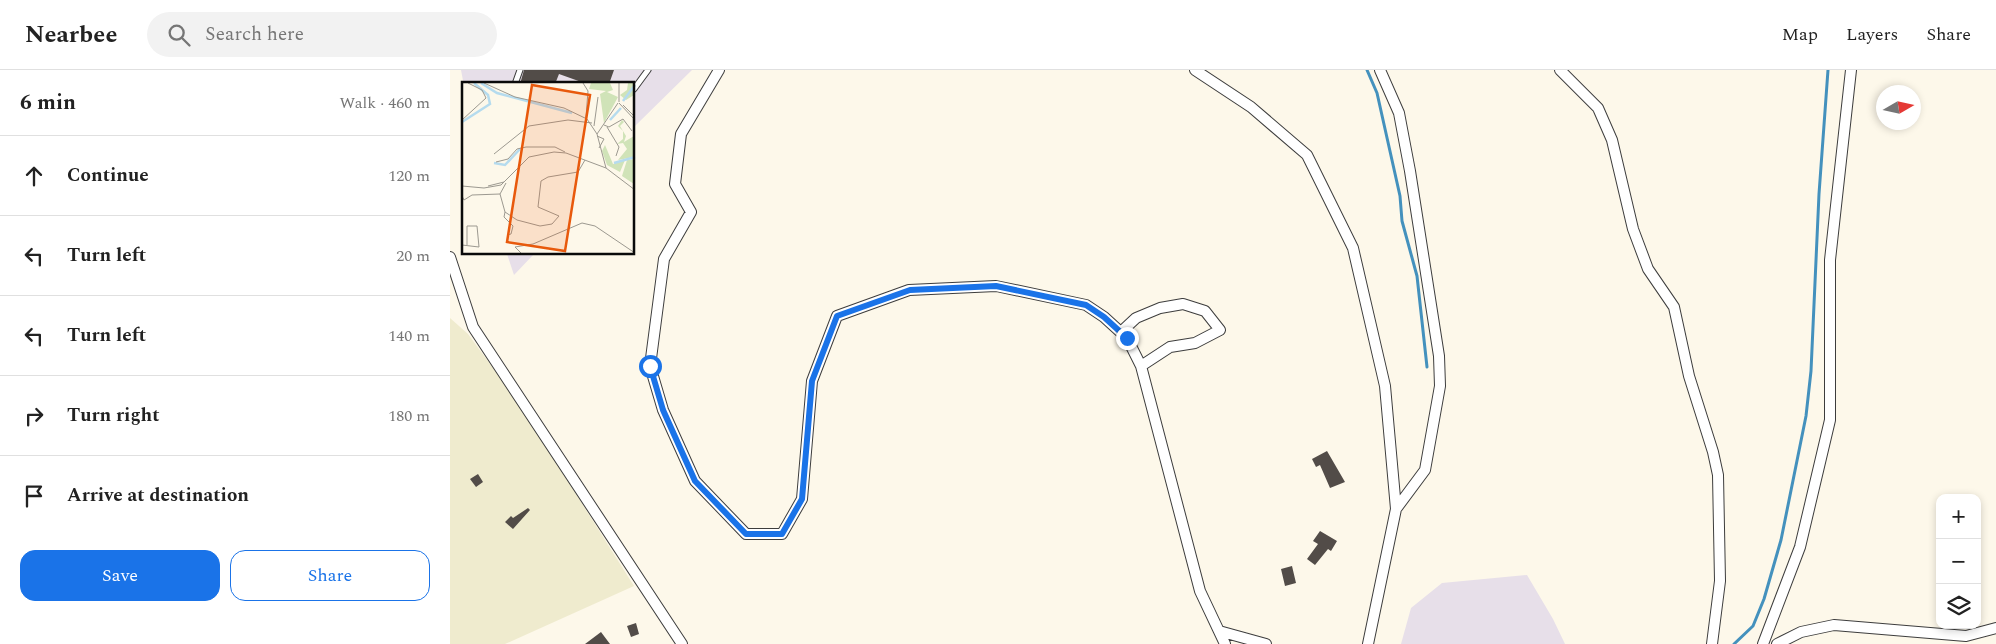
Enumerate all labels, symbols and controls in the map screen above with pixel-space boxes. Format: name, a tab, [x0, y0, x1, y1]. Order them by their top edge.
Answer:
search box	[147, 12, 497, 57]
text: Nearbee	[25, 17, 117, 53]
text: Search here	[205, 20, 304, 49]
icon: search	[165, 21, 193, 49]
text: Map	[1782, 21, 1818, 48]
text: Layers	[1846, 21, 1898, 48]
text: Share	[1926, 21, 1971, 48]
inset map	[462, 82, 635, 255]
north arrow	[1876, 85, 1921, 130]
text: 6 min	[20, 87, 76, 119]
text: Walk · 460 m	[339, 91, 430, 115]
text: Continue	[67, 161, 149, 190]
icon: ahead	[20, 162, 48, 190]
text: 120 m	[388, 164, 430, 188]
text: Turn left	[67, 241, 146, 270]
icon: left	[20, 242, 48, 270]
text: 20 m	[396, 244, 430, 268]
text: Turn left	[67, 321, 146, 350]
icon: left	[20, 322, 48, 350]
text: 140 m	[388, 324, 430, 348]
route end	[1116, 327, 1139, 350]
route start	[639, 355, 662, 378]
text: Turn right	[67, 401, 160, 430]
icon: right	[20, 402, 48, 430]
text: 180 m	[388, 404, 430, 428]
text: Arrive at destination	[67, 481, 249, 510]
icon: arrive	[20, 482, 48, 510]
map controls	[1936, 494, 1981, 629]
button: +	[1936, 494, 1981, 539]
button: −	[1936, 539, 1981, 584]
button: Save	[20, 550, 220, 601]
button: Share	[230, 550, 430, 601]
button: layers	[1936, 584, 1981, 629]

